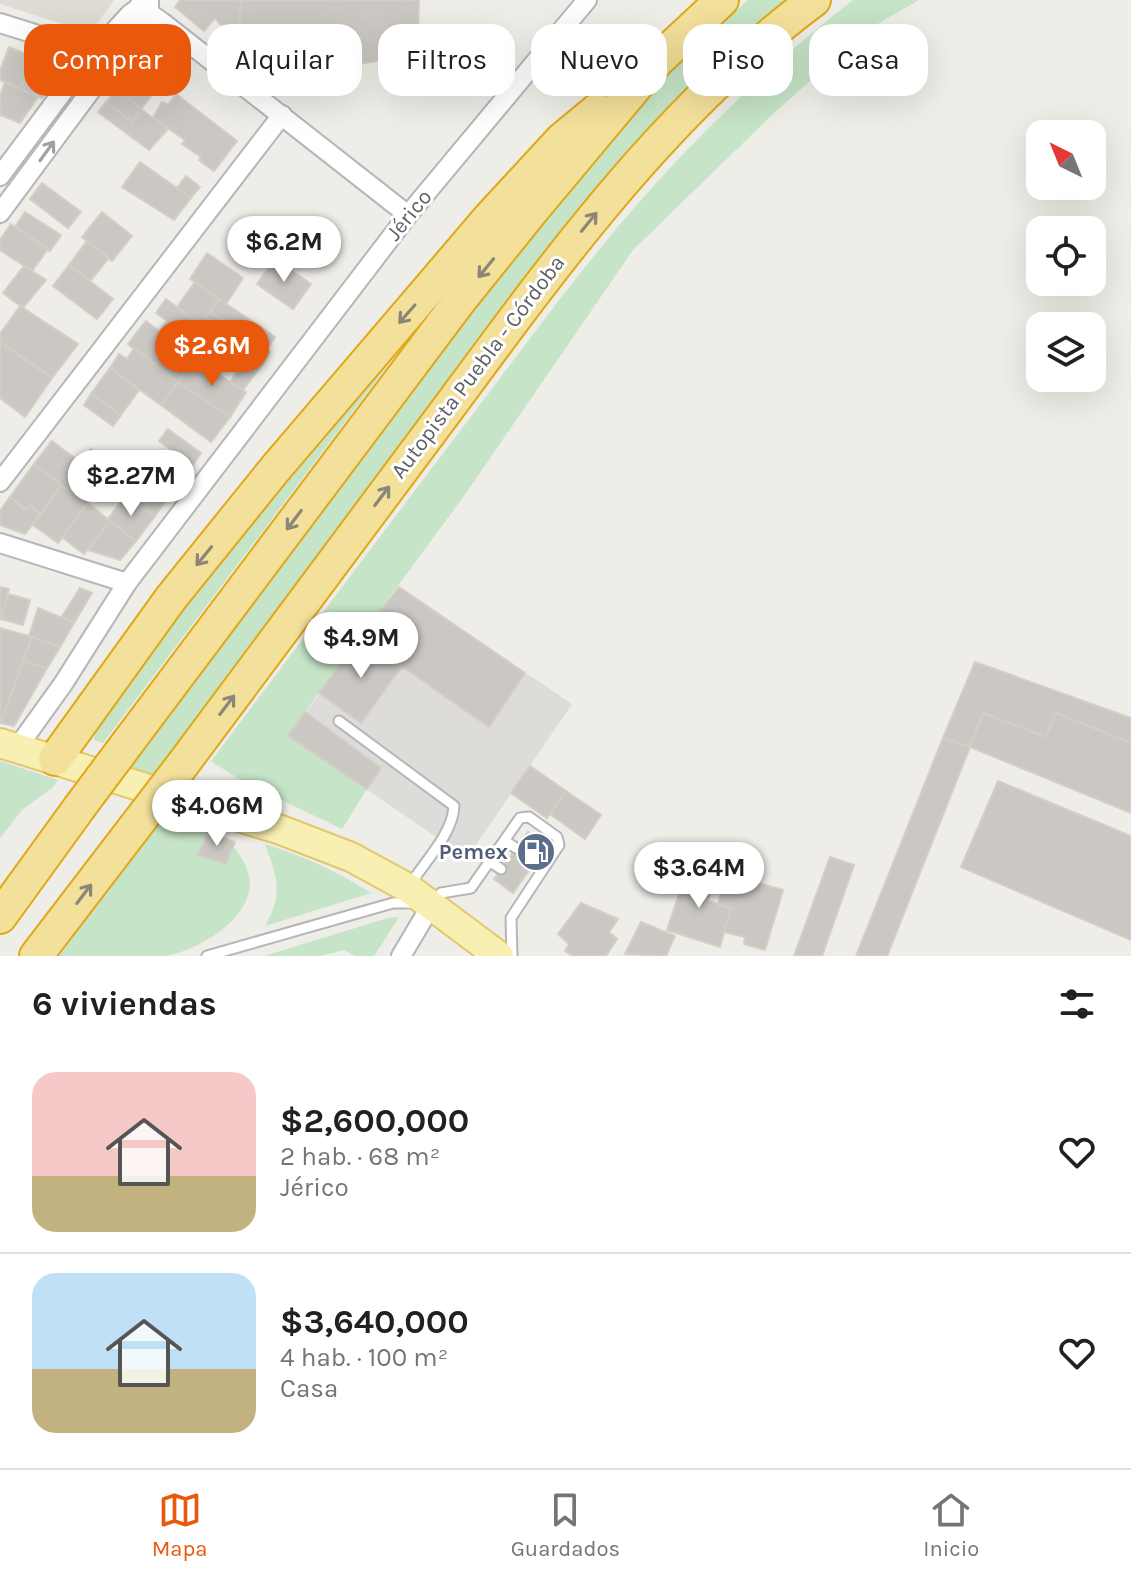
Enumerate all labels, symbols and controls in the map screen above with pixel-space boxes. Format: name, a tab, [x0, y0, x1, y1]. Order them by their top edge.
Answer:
chip: Comprar	[24, 24, 191, 96]
chip: Alquilar	[207, 24, 362, 96]
chip: Filtros	[378, 24, 515, 96]
chip: Nuevo	[531, 24, 667, 96]
chip: Piso	[683, 24, 793, 96]
chip: Casa	[809, 24, 928, 96]
north arrow	[1026, 120, 1106, 200]
map controls	[1026, 120, 1106, 392]
one-way arrow	[39, 140, 55, 162]
street label: Jérico	[381, 184, 437, 246]
one-way arrow	[580, 212, 598, 233]
pin: $6.2M	[228, 216, 340, 284]
button: locate	[1026, 216, 1106, 296]
text: $6.2M	[245, 226, 323, 257]
street label: Autopista Puebla - Córdoba	[386, 250, 570, 484]
one-way arrow	[477, 258, 495, 279]
one-way arrow	[399, 304, 417, 324]
button: layers	[1026, 312, 1106, 392]
pin: $2.6M	[156, 320, 268, 388]
text: $2.6M	[173, 330, 251, 361]
pin: $2.27M	[66, 450, 196, 518]
text: $2.27M	[86, 460, 176, 491]
one-way arrow	[373, 486, 390, 508]
one-way arrow	[286, 509, 303, 530]
one-way arrow	[196, 545, 213, 566]
pin: $4.9M	[305, 612, 417, 680]
text: $4.9M	[322, 622, 400, 653]
one-way arrow	[218, 695, 235, 716]
pin: $4.06M	[152, 780, 282, 848]
text: $4.06M	[170, 790, 264, 821]
fuel station icon: Pemex	[515, 831, 557, 873]
place label: Pemex	[439, 839, 508, 865]
pin: $3.64M	[634, 842, 764, 910]
text: $3.64M	[652, 852, 746, 883]
one-way arrow	[75, 884, 92, 905]
icon: filters	[1055, 982, 1099, 1026]
text: 6 viviendas	[32, 984, 217, 1024]
text: $2,600,000	[280, 1101, 469, 1141]
icon: home	[96, 1104, 192, 1200]
icon: heart	[1055, 1130, 1099, 1174]
text: 2 hab. · 68 m²	[280, 1141, 440, 1172]
text: Jérico	[280, 1172, 349, 1203]
text: $3,640,000	[280, 1302, 469, 1342]
icon: home	[96, 1305, 192, 1401]
icon: heart	[1055, 1331, 1099, 1375]
text: 4 hab. · 100 m²	[280, 1342, 448, 1373]
text: Casa	[280, 1373, 338, 1404]
tab: Mapa	[152, 1488, 207, 1562]
tab: Guardados	[511, 1488, 620, 1562]
tab: Inicio	[923, 1488, 979, 1562]

